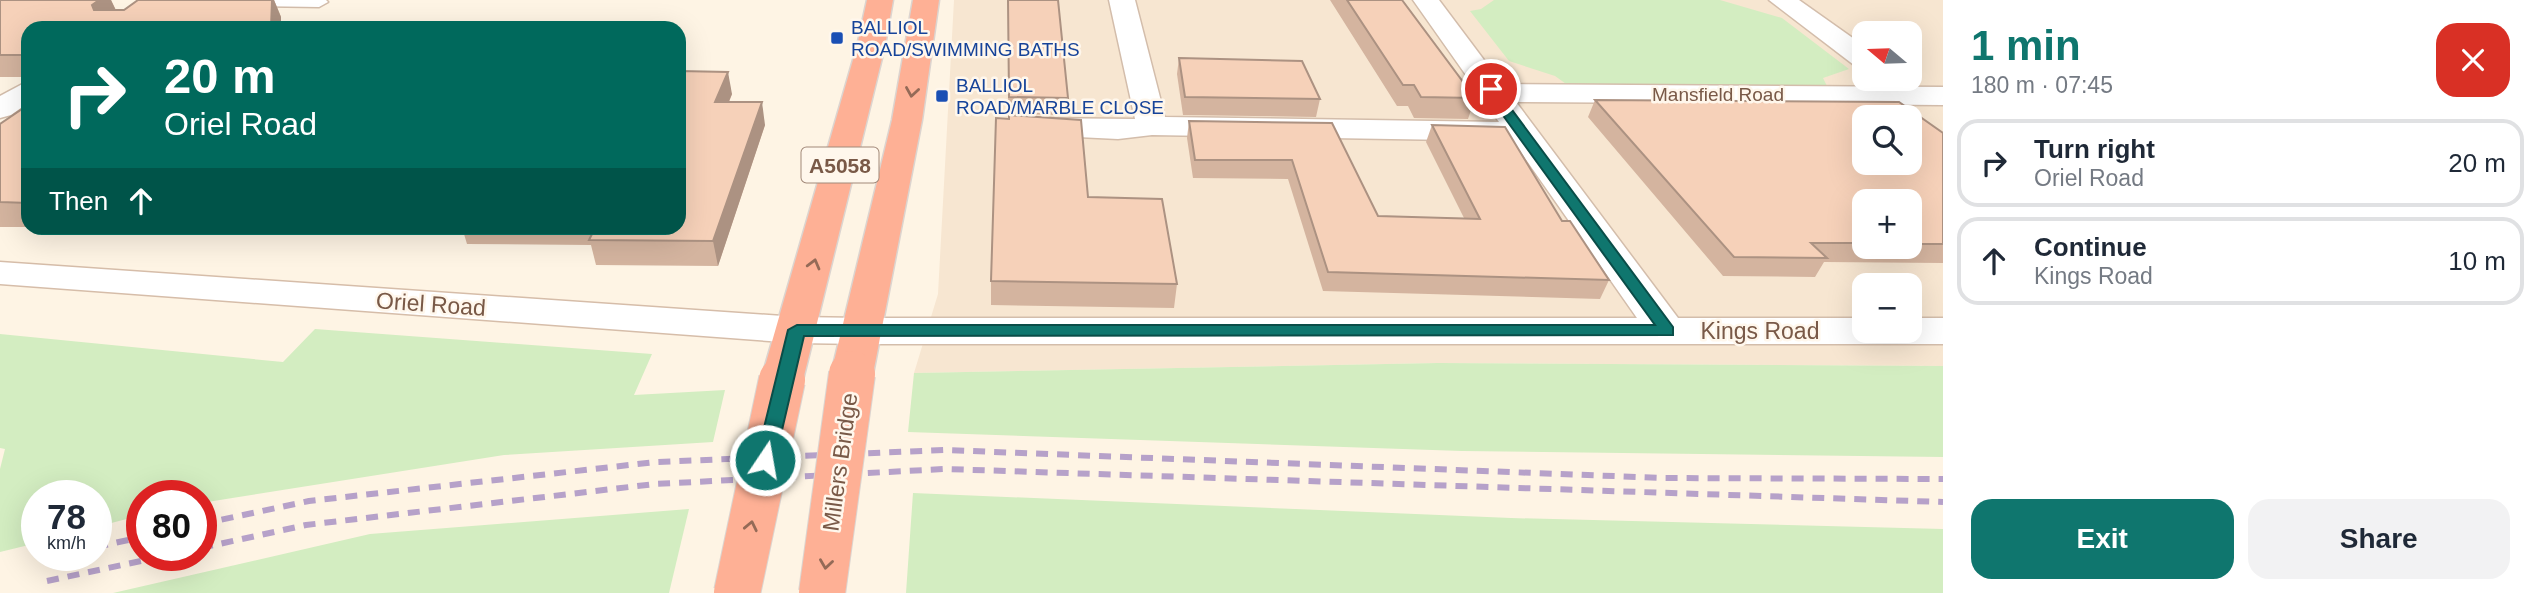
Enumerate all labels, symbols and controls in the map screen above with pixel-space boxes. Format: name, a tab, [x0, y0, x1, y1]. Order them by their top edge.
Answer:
place label: BALLIOL ROAD/SWIMMING BATHS	[851, 17, 1080, 60]
north arrow	[1852, 21, 1922, 91]
map controls	[1852, 21, 1922, 343]
text: 1 min	[1971, 22, 2081, 69]
button: close	[2436, 23, 2510, 97]
marker: BALLIOL ROAD/SWIMMING BATHS	[829, 30, 845, 46]
icon: right	[49, 49, 140, 140]
text: 20 m	[164, 49, 276, 103]
pin	[1461, 59, 1521, 119]
icon: arrive	[1472, 70, 1510, 108]
text: 180 m · 07:45	[1971, 72, 2113, 98]
place label: BALLIOL ROAD/MARBLE CLOSE	[956, 75, 1164, 118]
street label: Mansfield Road	[1652, 84, 1784, 105]
one-way arrow	[904, 86, 919, 98]
marker: BALLIOL ROAD/MARBLE CLOSE	[934, 88, 950, 104]
button: search	[1852, 105, 1922, 175]
text: Oriel Road	[164, 106, 317, 142]
text: Turn right	[2034, 134, 2155, 164]
icon: right	[1975, 144, 2013, 182]
road number: A5058	[802, 148, 878, 182]
text: 20 m	[2448, 148, 2506, 178]
text: Oriel Road	[2034, 165, 2144, 191]
icon: ahead	[122, 182, 160, 220]
text: Then	[49, 186, 108, 216]
button: +	[1852, 189, 1922, 259]
text: Continue	[2034, 232, 2147, 262]
icon: ahead	[1975, 242, 2013, 280]
text: 10 m	[2448, 246, 2506, 276]
one-way arrow	[806, 258, 820, 270]
text: Kings Road	[2034, 263, 2153, 289]
button: −	[1852, 273, 1922, 343]
street label: Oriel Road	[375, 287, 487, 321]
street label: Kings Road	[1701, 318, 1819, 344]
street label: Millers Bridge	[817, 391, 863, 533]
position arrow	[728, 423, 802, 497]
speed limit sign: 80	[126, 480, 217, 571]
text: 78	[47, 497, 86, 536]
button: Exit	[1971, 499, 2234, 579]
button: Share	[2248, 499, 2510, 579]
one-way arrow	[743, 520, 758, 532]
text: km/h	[47, 533, 86, 553]
one-way arrow	[819, 558, 834, 569]

